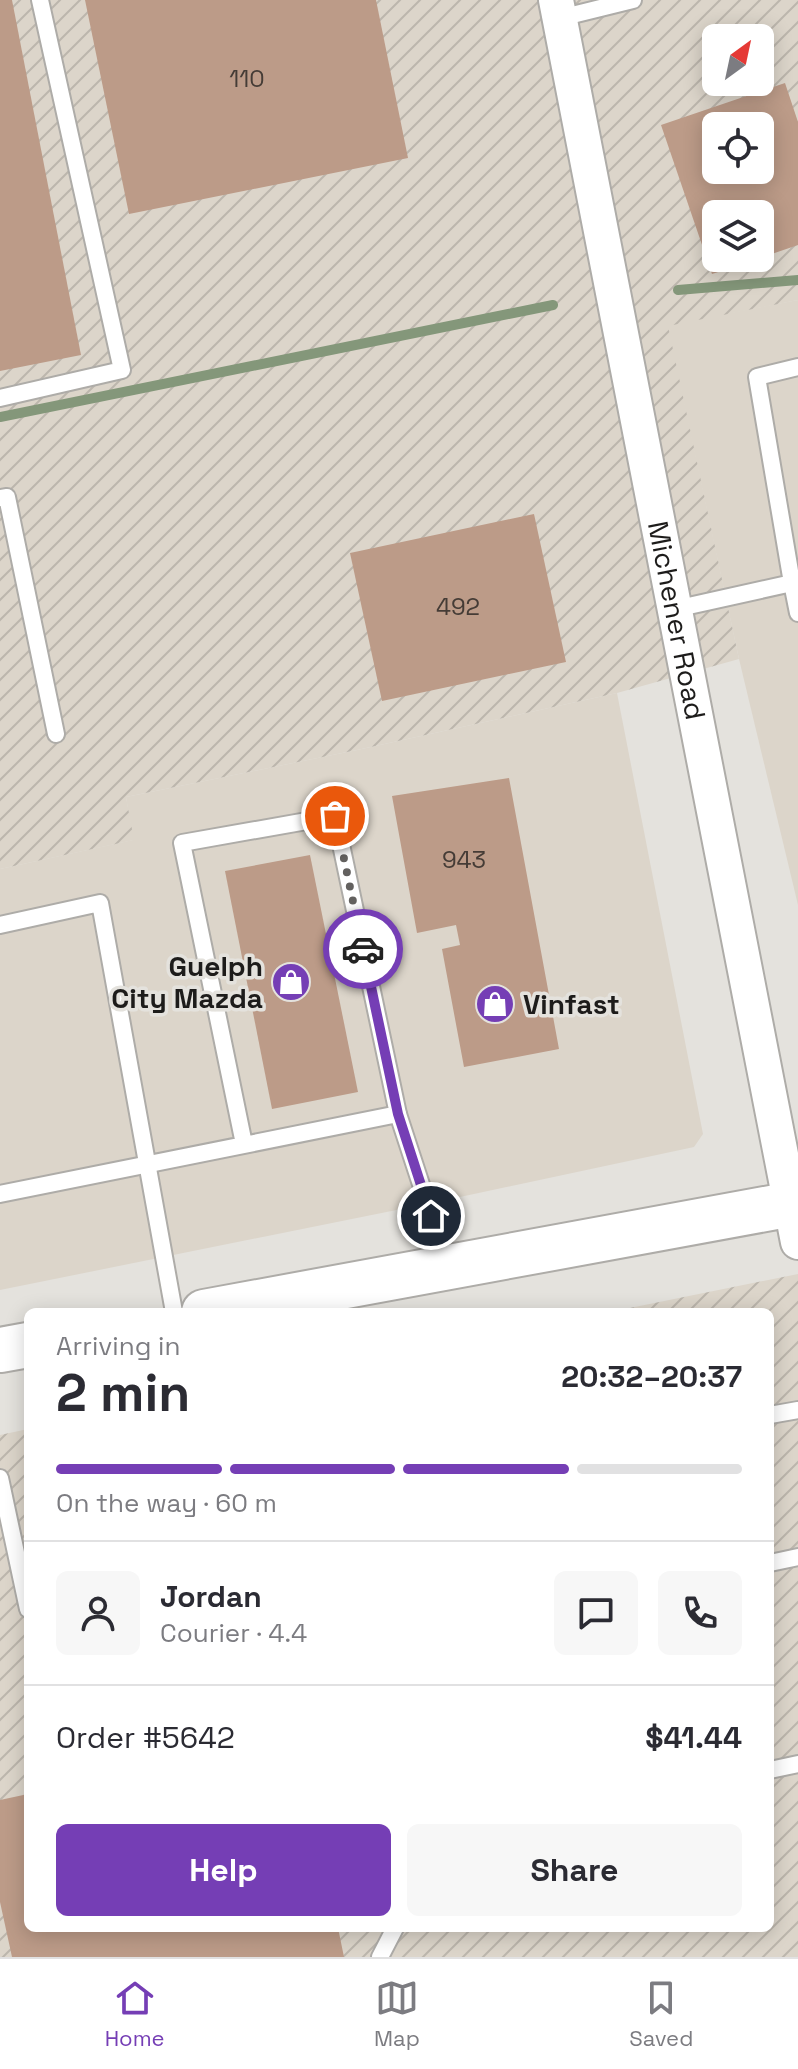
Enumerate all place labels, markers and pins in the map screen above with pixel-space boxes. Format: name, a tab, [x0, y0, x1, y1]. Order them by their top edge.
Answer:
pin	[301, 782, 369, 850]
place label: Guelph City Mazda	[111, 948, 263, 1016]
shop icon: Guelph City Mazda	[270, 961, 312, 1003]
shop icon: Vinfast	[474, 983, 516, 1025]
place label: Vinfast	[523, 986, 620, 1022]
pin	[397, 1182, 465, 1250]

